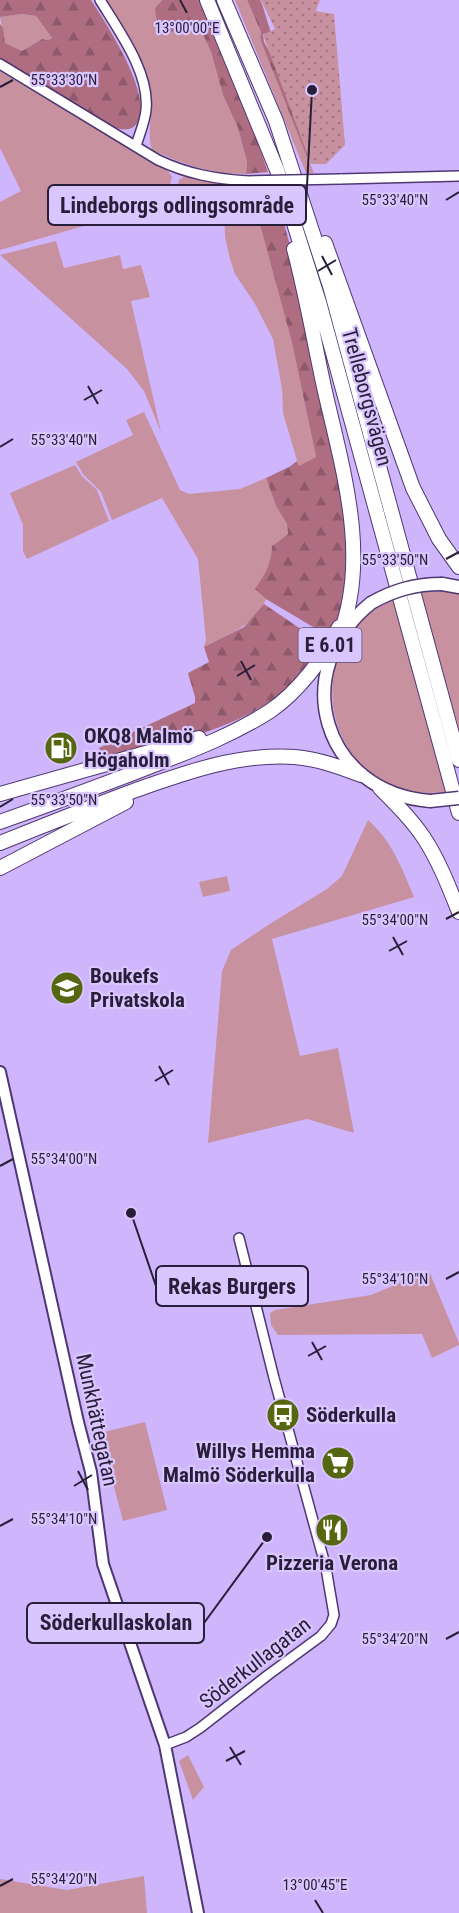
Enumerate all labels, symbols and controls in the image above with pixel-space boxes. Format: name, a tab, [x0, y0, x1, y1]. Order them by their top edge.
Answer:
text: 13°00'00"E	[155, 19, 219, 37]
text: 55°33'30"N	[31, 71, 97, 89]
callout: Lindeborgs odlingsområde	[48, 185, 306, 225]
text: 55°33'40"N	[362, 191, 428, 209]
text: Lindeborgs odlingsområde	[60, 193, 294, 218]
street label: Trelleborgsvägen	[337, 325, 397, 469]
text: 55°33'40"N	[31, 431, 97, 449]
text: 55°33'50"N	[362, 551, 428, 569]
road number: E 6.01	[298, 628, 362, 662]
place label: OKQ8 Malmö Högaholm	[84, 724, 193, 772]
fuel station icon: OKQ8 Malmö Högaholm	[43, 730, 79, 766]
text: 55°33'50"N	[31, 791, 97, 809]
text: 55°34'00"N	[362, 911, 428, 929]
place label: Boukefs Privatskola	[90, 964, 185, 1012]
school or university icon: Boukefs Privatskola	[49, 970, 85, 1006]
text: 55°34'00"N	[31, 1150, 97, 1168]
callout: Rekas Burgers	[156, 1266, 308, 1306]
text: 55°34'10"N	[362, 1270, 428, 1288]
text: Rekas Burgers	[168, 1274, 296, 1299]
street label: Munkhättegatan	[71, 1351, 123, 1489]
bus stop icon: Söderkulla	[265, 1397, 301, 1433]
place label: Söderkulla	[306, 1403, 396, 1427]
place label: Willys Hemma Malmö Söderkulla	[163, 1439, 315, 1487]
supermarket icon: Willys Hemma Malmö Söderkulla	[320, 1445, 356, 1481]
text: 55°34'10"N	[31, 1510, 97, 1528]
restaurant icon: Pizzeria Verona	[314, 1512, 350, 1548]
place label: Pizzeria Verona	[266, 1551, 398, 1575]
callout: Söderkullaskolan	[27, 1603, 204, 1643]
text: Söderkullaskolan	[40, 1610, 192, 1635]
street label: Söderkullagatan	[195, 1612, 315, 1714]
text: 55°34'20"N	[362, 1630, 428, 1648]
text: 55°34'20"N	[31, 1870, 97, 1888]
text: 13°00'45"E	[283, 1876, 347, 1894]

